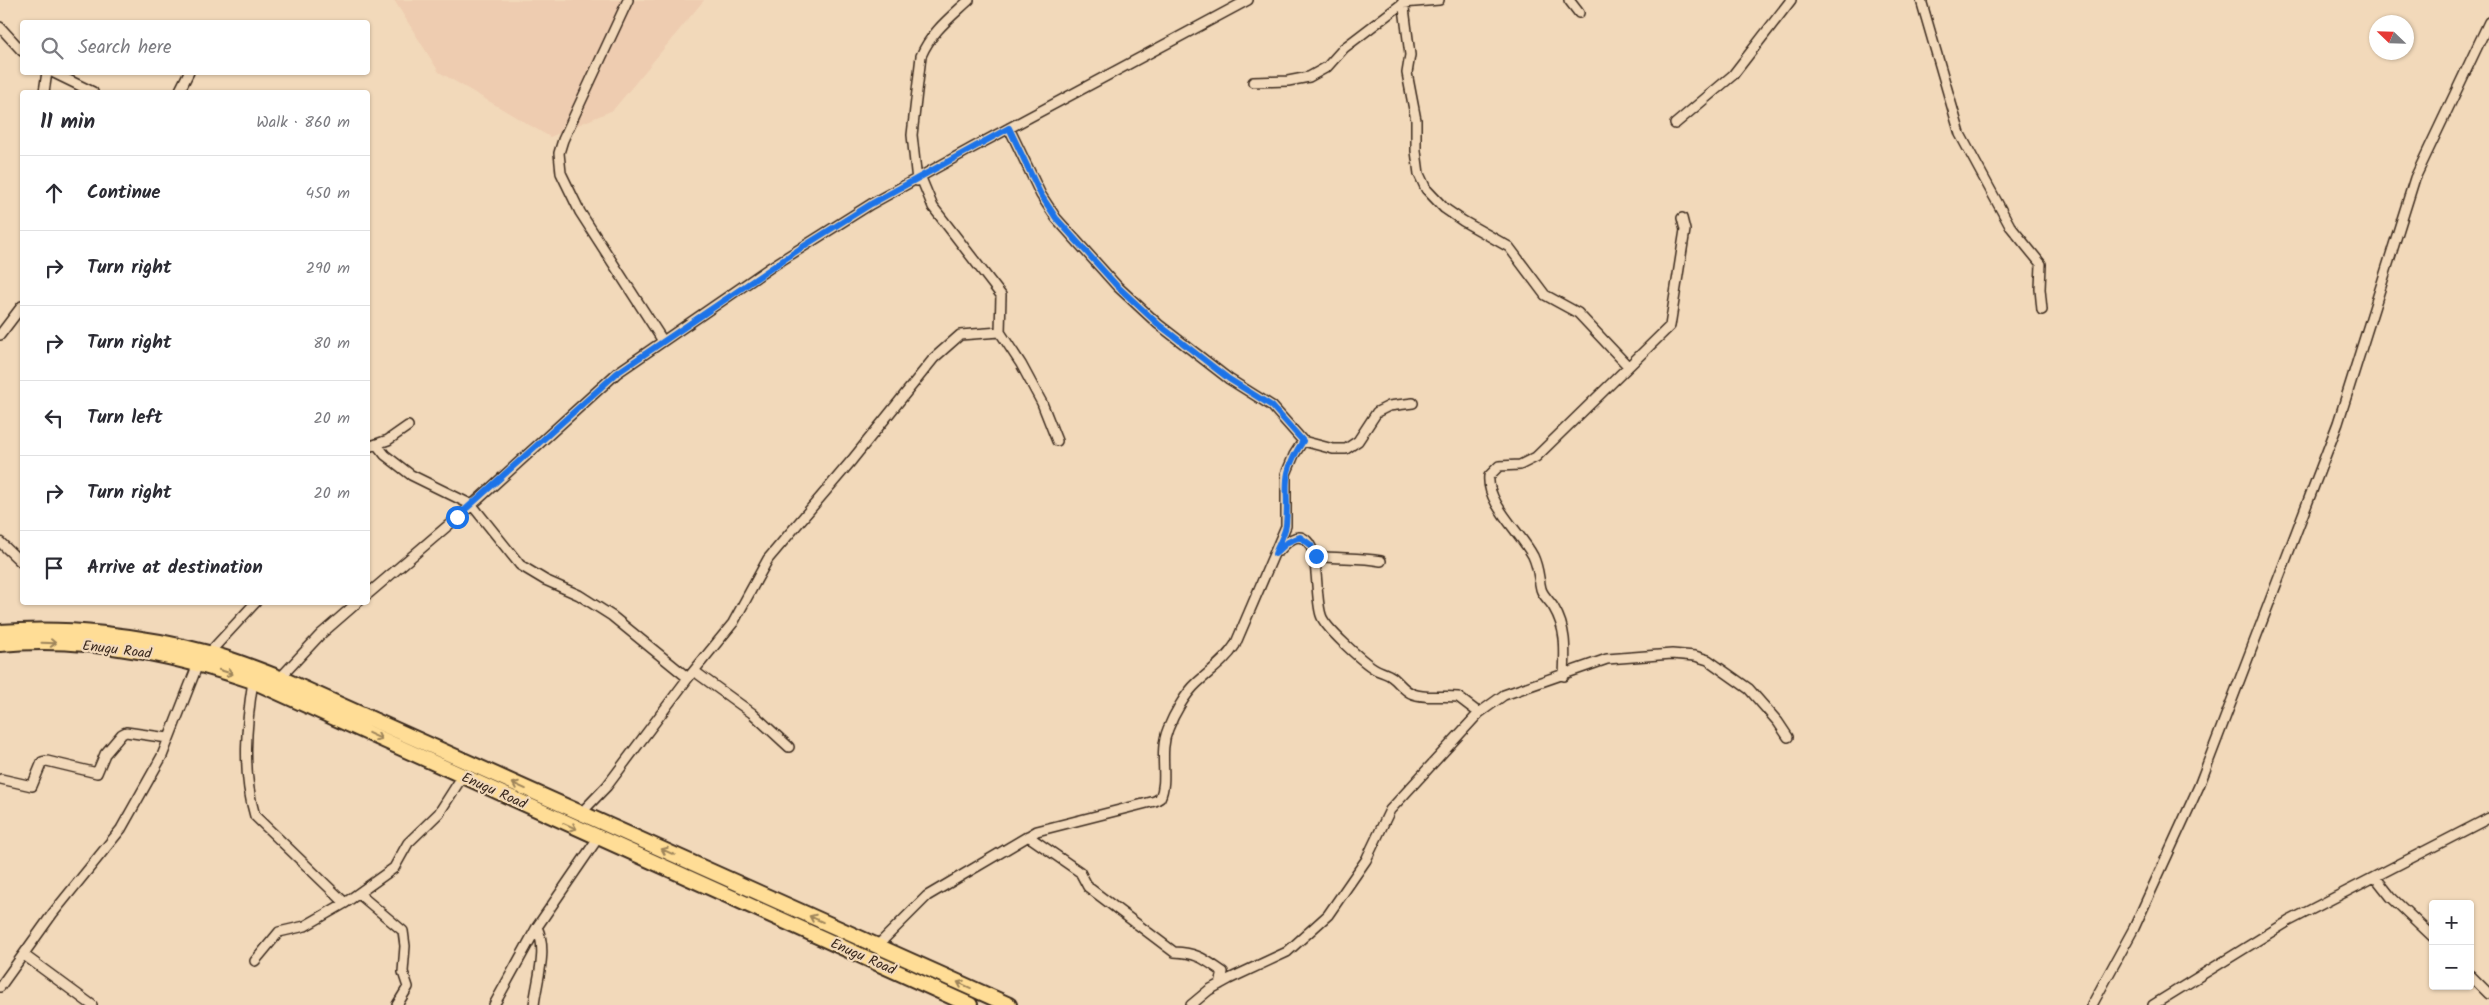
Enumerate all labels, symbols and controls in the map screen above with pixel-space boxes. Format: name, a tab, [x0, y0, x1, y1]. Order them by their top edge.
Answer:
north arrow	[2369, 15, 2414, 60]
search box	[20, 20, 370, 75]
text: Search here	[78, 33, 172, 63]
icon: search	[38, 34, 66, 62]
text: 11 min	[40, 106, 95, 139]
text: Walk · 860 m	[256, 110, 350, 135]
text: Continue	[87, 178, 160, 208]
icon: ahead	[40, 179, 68, 207]
text: 450 m	[305, 181, 350, 206]
text: Turn right	[87, 253, 172, 283]
icon: right	[40, 254, 68, 282]
text: 290 m	[306, 256, 350, 281]
text: Turn right	[87, 328, 172, 358]
icon: right	[40, 329, 68, 357]
text: 80 m	[313, 331, 350, 356]
text: Turn left	[87, 403, 162, 433]
icon: left	[40, 404, 68, 432]
text: 20 m	[314, 406, 350, 431]
text: Turn right	[87, 478, 172, 508]
icon: right	[40, 479, 68, 507]
text: 20 m	[314, 481, 350, 506]
route start	[446, 506, 469, 529]
route end	[1305, 545, 1328, 568]
text: Arrive at destination	[87, 553, 263, 583]
icon: arrive	[40, 554, 68, 582]
street label: Enugu Road	[81, 635, 154, 665]
one-way arrow	[40, 638, 56, 648]
one-way arrow	[217, 668, 233, 678]
one-way arrow	[367, 732, 382, 742]
street label: Enugu Road	[458, 767, 531, 816]
one-way arrow	[512, 780, 527, 790]
one-way arrow	[562, 821, 577, 831]
one-way arrow	[661, 847, 676, 856]
map controls	[2429, 900, 2474, 990]
button: +	[2429, 900, 2474, 945]
one-way arrow	[809, 913, 824, 923]
street label: Enugu Road	[827, 933, 900, 982]
button: −	[2429, 945, 2474, 990]
one-way arrow	[957, 980, 972, 989]

